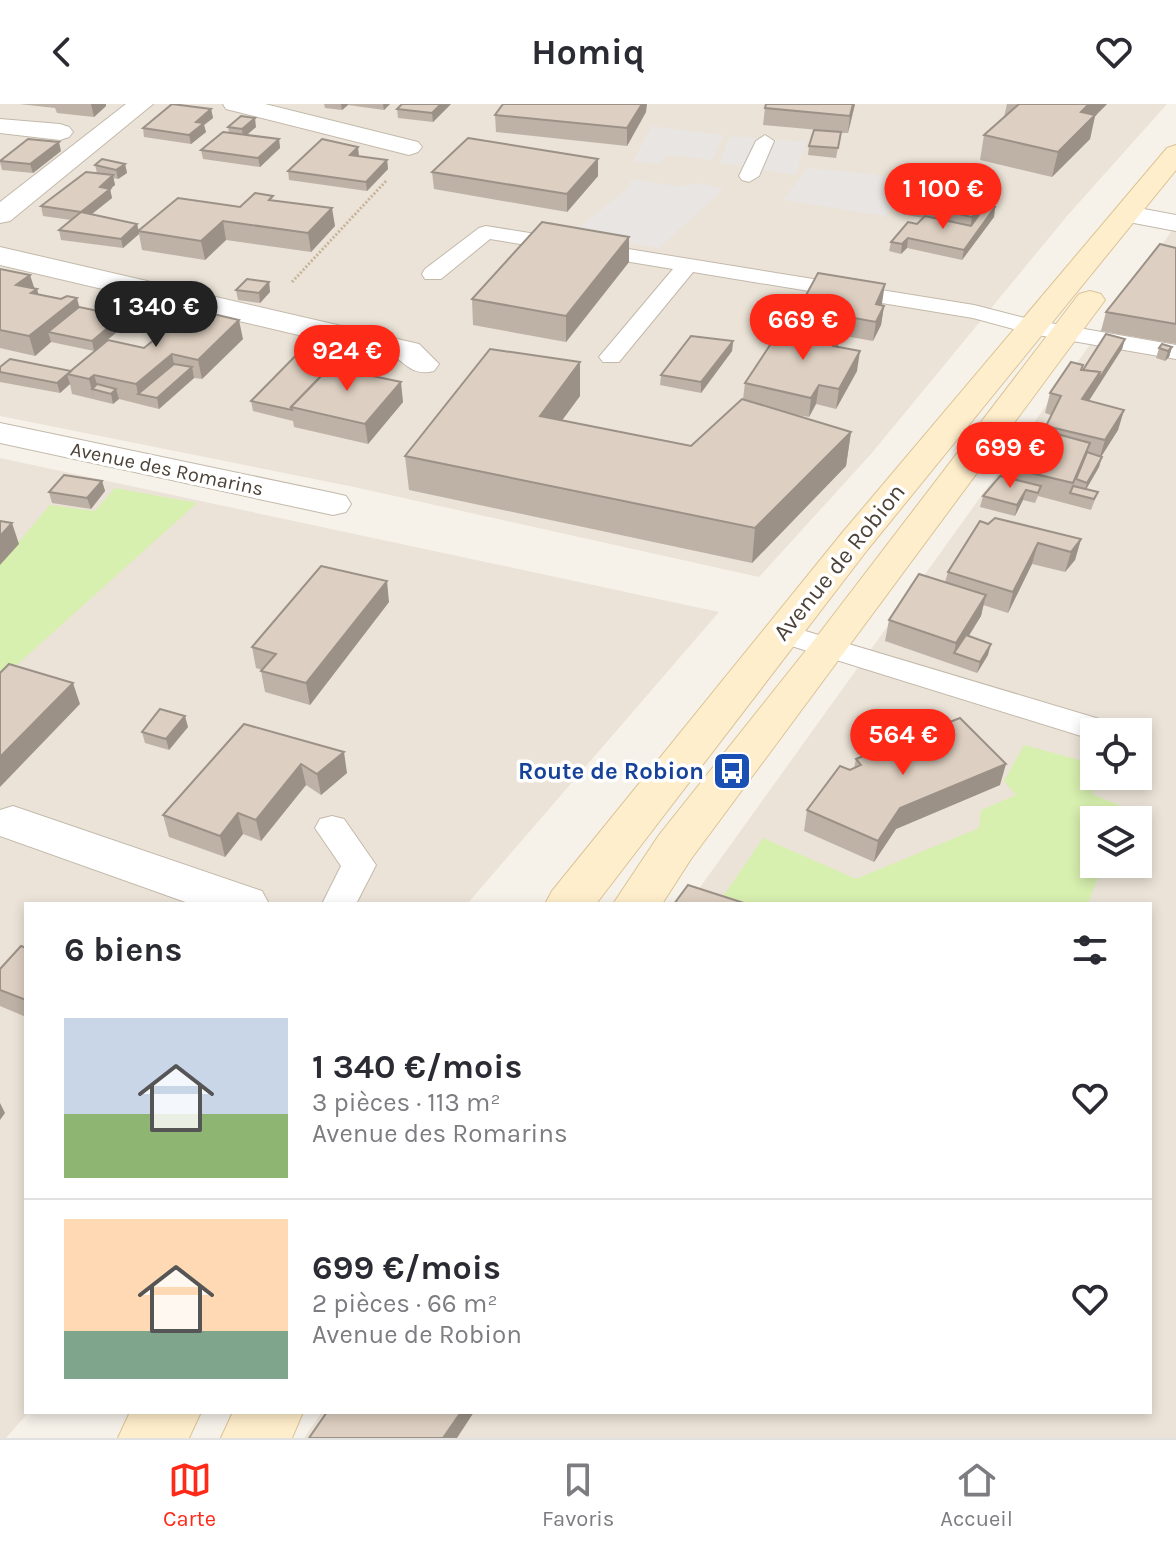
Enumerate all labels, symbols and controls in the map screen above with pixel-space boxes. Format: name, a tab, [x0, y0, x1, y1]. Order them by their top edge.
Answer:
icon: back	[40, 30, 84, 74]
icon: heart	[1092, 30, 1136, 74]
text: Homiq	[531, 31, 645, 73]
pin: 1 100 €	[869, 163, 1017, 231]
text: 1 100 €	[902, 173, 984, 204]
pin: 1 340 €	[82, 281, 230, 349]
text: 1 340 €	[113, 291, 199, 322]
pin: 669 €	[747, 294, 859, 362]
text: 669 €	[768, 304, 838, 335]
pin: 924 €	[291, 325, 403, 393]
text: 924 €	[312, 335, 382, 366]
pin: 699 €	[954, 422, 1066, 490]
text: 699 €	[975, 432, 1045, 463]
street label: Avenue des Romarins	[68, 437, 266, 501]
street label: Avenue de Robion	[767, 478, 911, 646]
pin: 564 €	[847, 709, 959, 777]
map controls	[1080, 718, 1152, 878]
button: locate	[1080, 718, 1152, 790]
text: 564 €	[868, 719, 938, 750]
bus stop icon: Route de Robion	[711, 750, 753, 792]
place label: Route de Robion	[518, 757, 704, 785]
button: layers	[1080, 806, 1152, 878]
icon: filters	[1068, 928, 1112, 972]
text: 6 biens	[64, 930, 182, 970]
text: 1 340 €/mois	[312, 1047, 522, 1087]
icon: home	[128, 1050, 224, 1146]
icon: heart	[1068, 1076, 1112, 1120]
text: 3 pièces · 113 m²	[312, 1087, 501, 1118]
text: Avenue des Romarins	[312, 1118, 568, 1149]
text: 699 €/mois	[312, 1248, 501, 1288]
icon: home	[128, 1251, 224, 1347]
icon: heart	[1068, 1277, 1112, 1321]
text: 2 pièces · 66 m²	[312, 1288, 498, 1319]
text: Avenue de Robion	[312, 1319, 522, 1350]
tab: Carte	[163, 1458, 216, 1532]
tab: Favoris	[542, 1458, 614, 1532]
tab: Accueil	[940, 1458, 1013, 1532]

